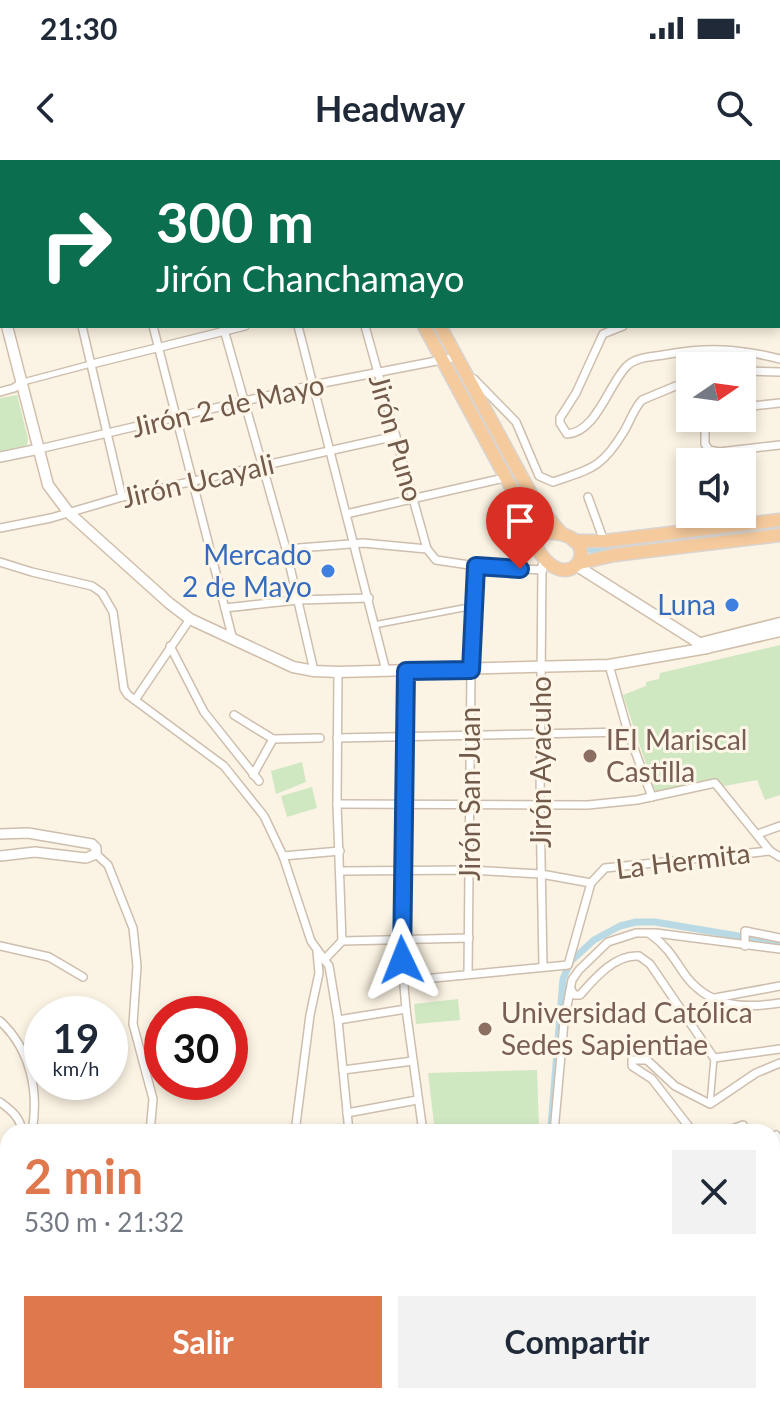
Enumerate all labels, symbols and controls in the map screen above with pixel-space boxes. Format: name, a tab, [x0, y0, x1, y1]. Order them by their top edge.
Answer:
text: 21:30	[40, 10, 117, 46]
icon: back	[24, 86, 68, 130]
text: Headway	[315, 86, 465, 130]
icon: search	[712, 86, 756, 130]
text: 300 m	[156, 188, 314, 255]
icon: right	[24, 192, 128, 296]
text: Jirón Chanchamayo	[156, 256, 464, 300]
north arrow	[676, 352, 756, 432]
map controls	[676, 352, 756, 528]
street label: Jirón 2 de Mayo	[128, 366, 327, 444]
street label: Jirón Puno	[363, 370, 431, 505]
street label: Jirón Ucayali	[118, 446, 277, 514]
button: sound	[676, 448, 756, 528]
pin	[486, 487, 554, 569]
icon: arrive	[498, 499, 542, 543]
place label: Mercado 2 de Mayo	[182, 537, 312, 603]
marker: Mercado 2 de Mayo	[319, 562, 337, 580]
place label: Luna	[657, 587, 716, 621]
marker: Luna	[723, 596, 741, 614]
street label: Jirón Ayacuho	[523, 676, 557, 848]
street label: Jirón San Juan	[452, 707, 486, 881]
place label: IEI Mariscal Castilla	[606, 722, 747, 788]
marker: IEI Mariscal Castilla	[581, 747, 599, 765]
street label: La Hermita	[614, 835, 752, 885]
position arrow	[360, 918, 444, 1002]
place label: Universidad Católica Sedes Sapientiae	[501, 995, 753, 1061]
speed limit sign: 30	[144, 996, 248, 1100]
text: 19	[53, 1014, 99, 1062]
marker: Universidad Católica Sedes Sapientiae	[476, 1020, 494, 1038]
text: km/h	[53, 1056, 99, 1080]
text: 2 min	[24, 1147, 143, 1204]
button: close	[672, 1150, 756, 1234]
text: 530 m · 21:32	[24, 1206, 184, 1238]
button: Salir	[24, 1296, 382, 1388]
button: Compartir	[398, 1296, 756, 1388]

